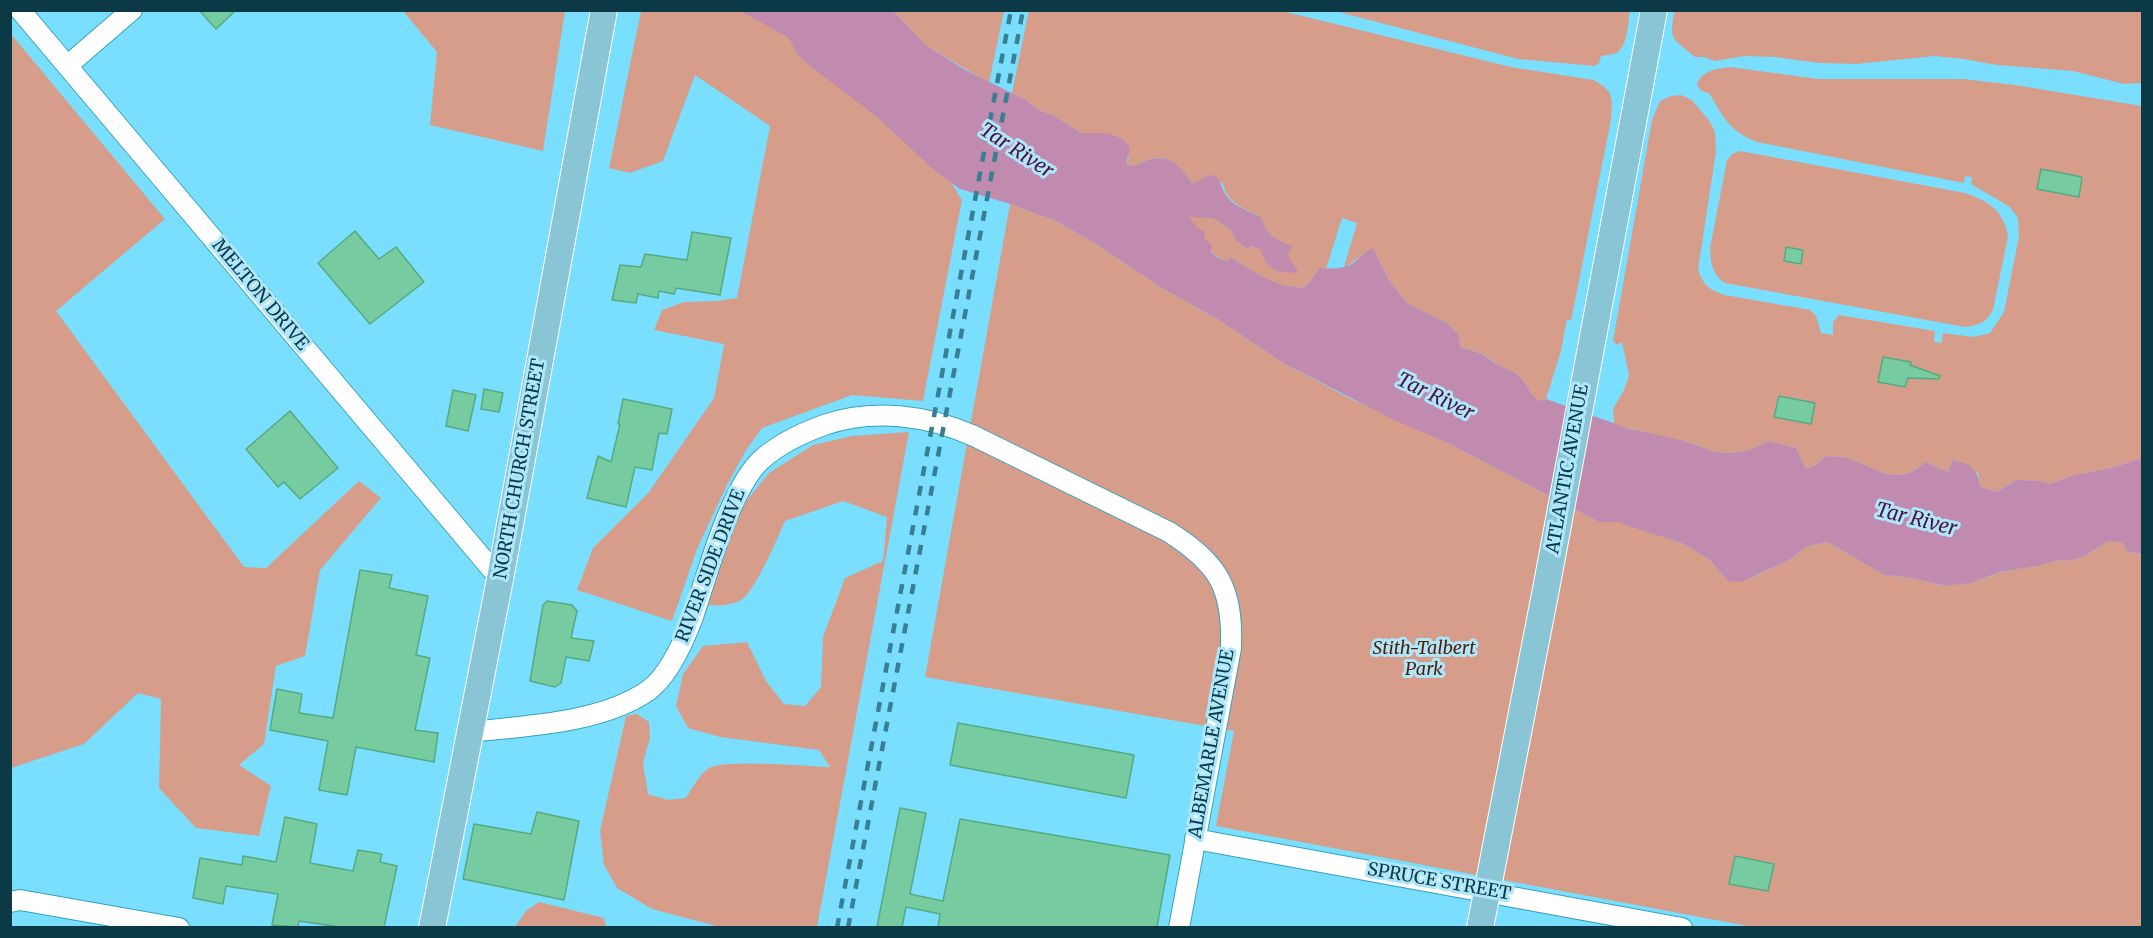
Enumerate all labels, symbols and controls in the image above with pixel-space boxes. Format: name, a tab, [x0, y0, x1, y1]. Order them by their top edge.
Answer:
water label: Tar River	[975, 118, 1057, 184]
street label: MELTON DRIVE	[207, 235, 313, 355]
street label: NORTH CHURCH STREET	[490, 357, 550, 581]
water label: Tar River	[1392, 368, 1478, 426]
street label: ATLANTIC AVENUE	[1542, 383, 1594, 555]
street label: RIVER SIDE DRIVE	[672, 486, 750, 646]
water label: Tar River	[1873, 498, 1959, 542]
park label: Stith-Talbert Park	[1373, 638, 1475, 680]
street label: ALBEMARLE AVENUE	[1185, 648, 1239, 840]
street label: SPRUCE STREET	[1366, 859, 1512, 905]

